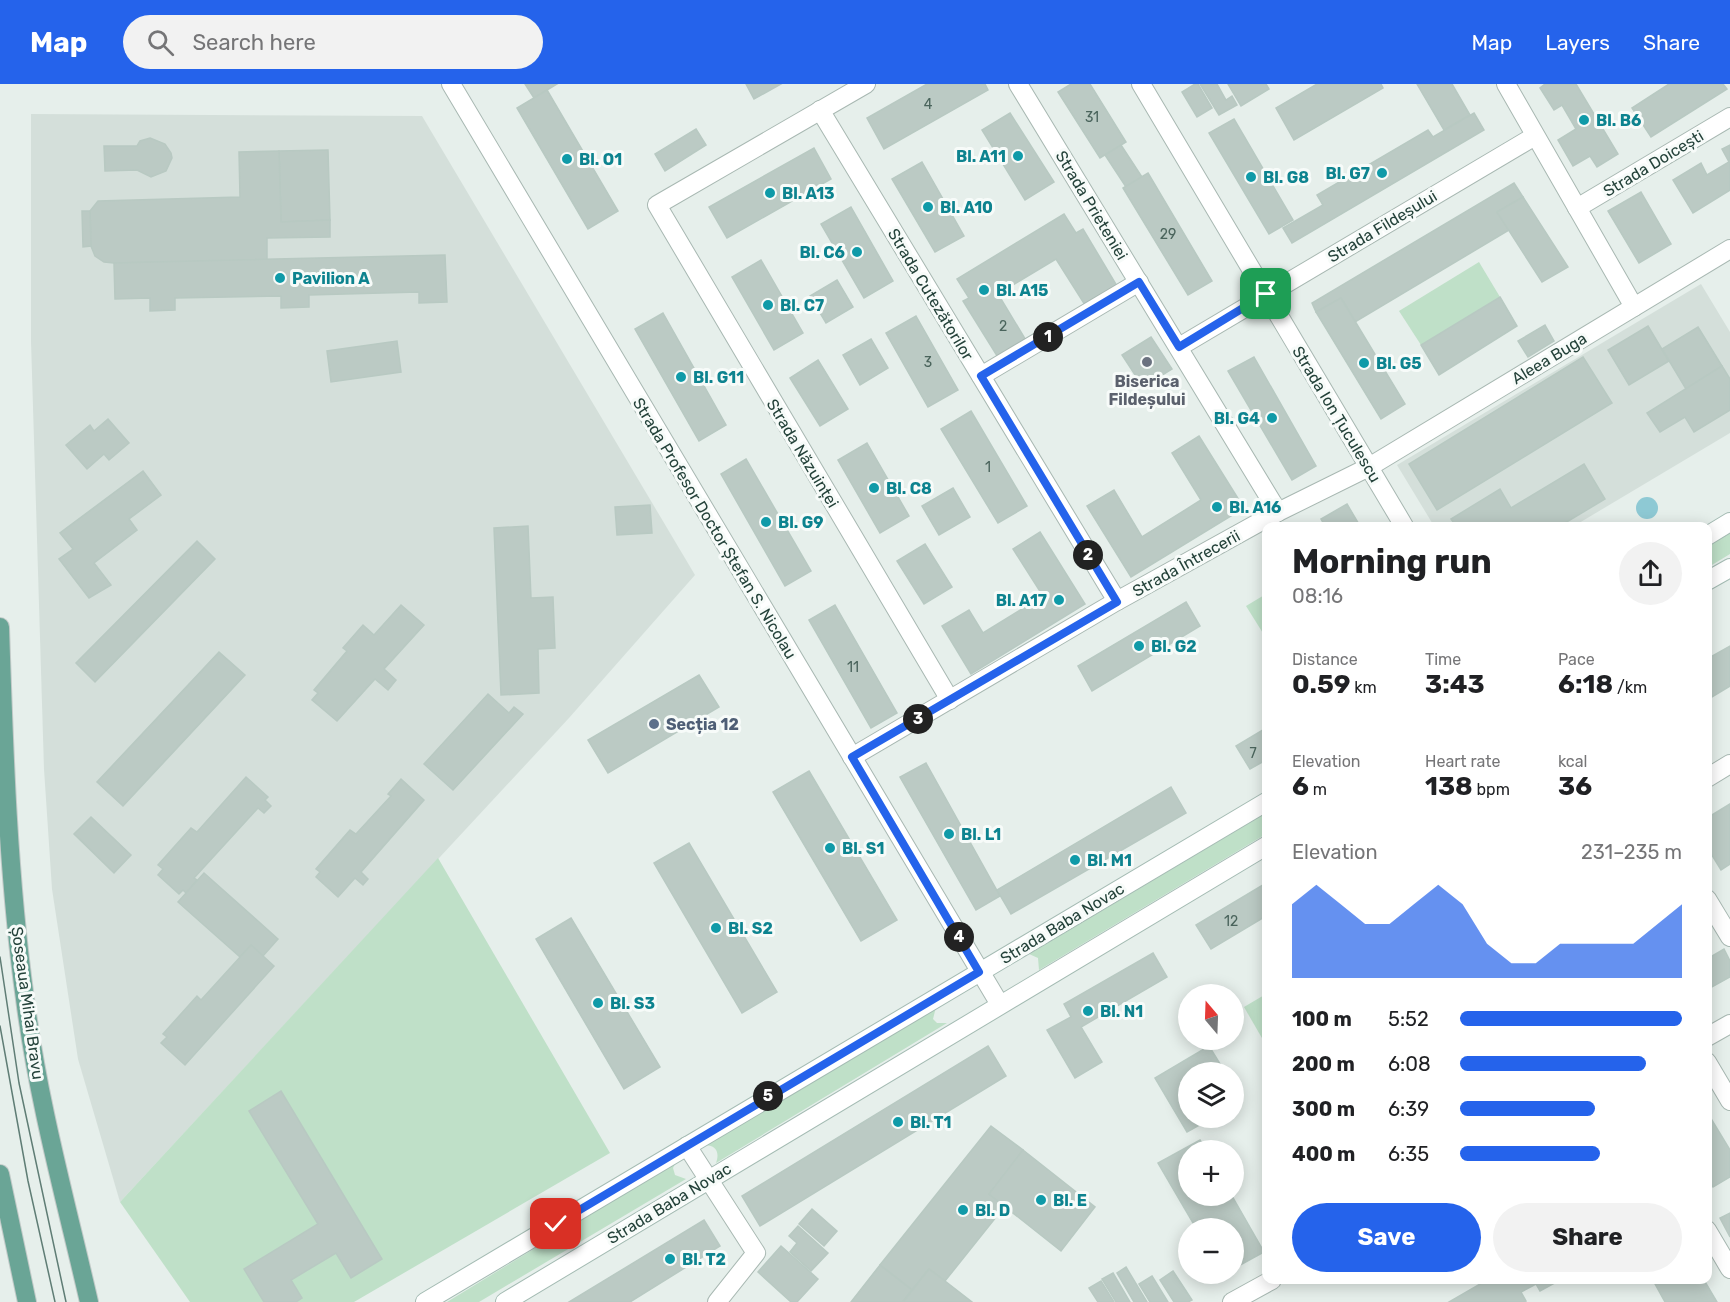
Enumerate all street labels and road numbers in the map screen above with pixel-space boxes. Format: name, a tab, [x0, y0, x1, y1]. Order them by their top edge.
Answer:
street label: Strada Doicești	[1600, 126, 1707, 201]
street label: Strada Prieteniei	[1051, 147, 1132, 263]
street label: Strada Fildeșului	[1324, 186, 1440, 267]
street label: Strada Cutezătorilor	[884, 225, 977, 364]
street label: Aleea Buga	[1508, 329, 1590, 388]
street label: Strada Ion Țuculescu	[1288, 343, 1385, 486]
street label: Strada Profesor Doctor Ștefan S. Nicolau	[629, 394, 800, 662]
street label: Strada Năzuinței	[763, 395, 843, 511]
street label: Strada Întrecerii	[1129, 526, 1243, 601]
street label: Strada Baba Novac	[997, 879, 1128, 968]
street label: Șoseaua Mihai Bravu	[7, 925, 48, 1081]
street label: Strada Baba Novac	[604, 1159, 735, 1248]

